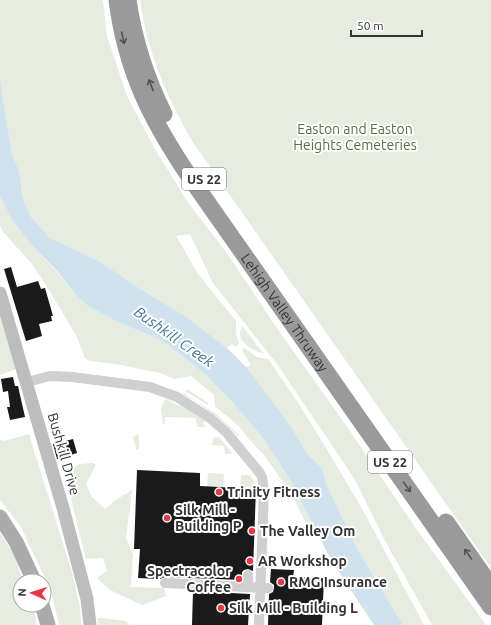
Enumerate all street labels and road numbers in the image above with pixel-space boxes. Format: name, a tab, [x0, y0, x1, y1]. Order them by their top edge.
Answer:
road number: US 22	[182, 168, 226, 190]
street label: Lehigh Valley Thruway	[238, 251, 332, 375]
street label: Bushkill Drive	[45, 411, 83, 497]
road number: US 22	[368, 451, 412, 473]

